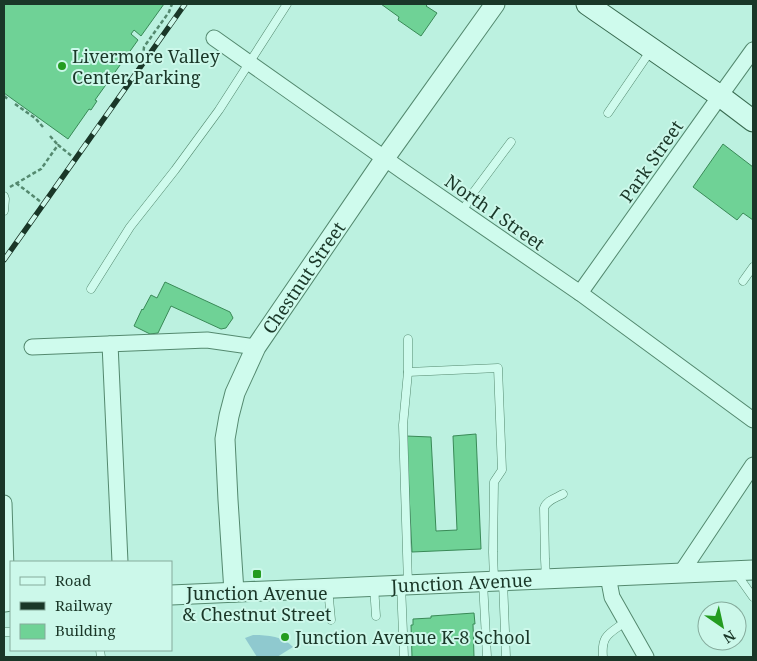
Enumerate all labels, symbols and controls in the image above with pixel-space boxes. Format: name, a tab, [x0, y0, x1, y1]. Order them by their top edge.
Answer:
place label: Livermore Valley Center Parking	[72, 44, 221, 89]
marker: Livermore Valley Center Parking	[56, 60, 68, 72]
street label: Park Street	[614, 115, 688, 207]
street label: North I Street	[440, 169, 550, 255]
street label: Chestnut Street	[257, 217, 350, 338]
legend	[10, 561, 172, 651]
street label: Junction Avenue	[389, 567, 533, 598]
marker: Junction Avenue & Chestnut Street	[251, 568, 263, 580]
text: Road	[55, 570, 91, 590]
place label: Junction Avenue & Chestnut Street	[183, 581, 331, 626]
text: Railway	[55, 595, 113, 615]
north arrow	[697, 601, 747, 651]
text: Building	[55, 620, 116, 640]
place label: Junction Avenue K-8 School	[294, 625, 531, 649]
text: N	[720, 626, 739, 648]
marker: Junction Avenue K-8 School	[279, 631, 291, 643]

